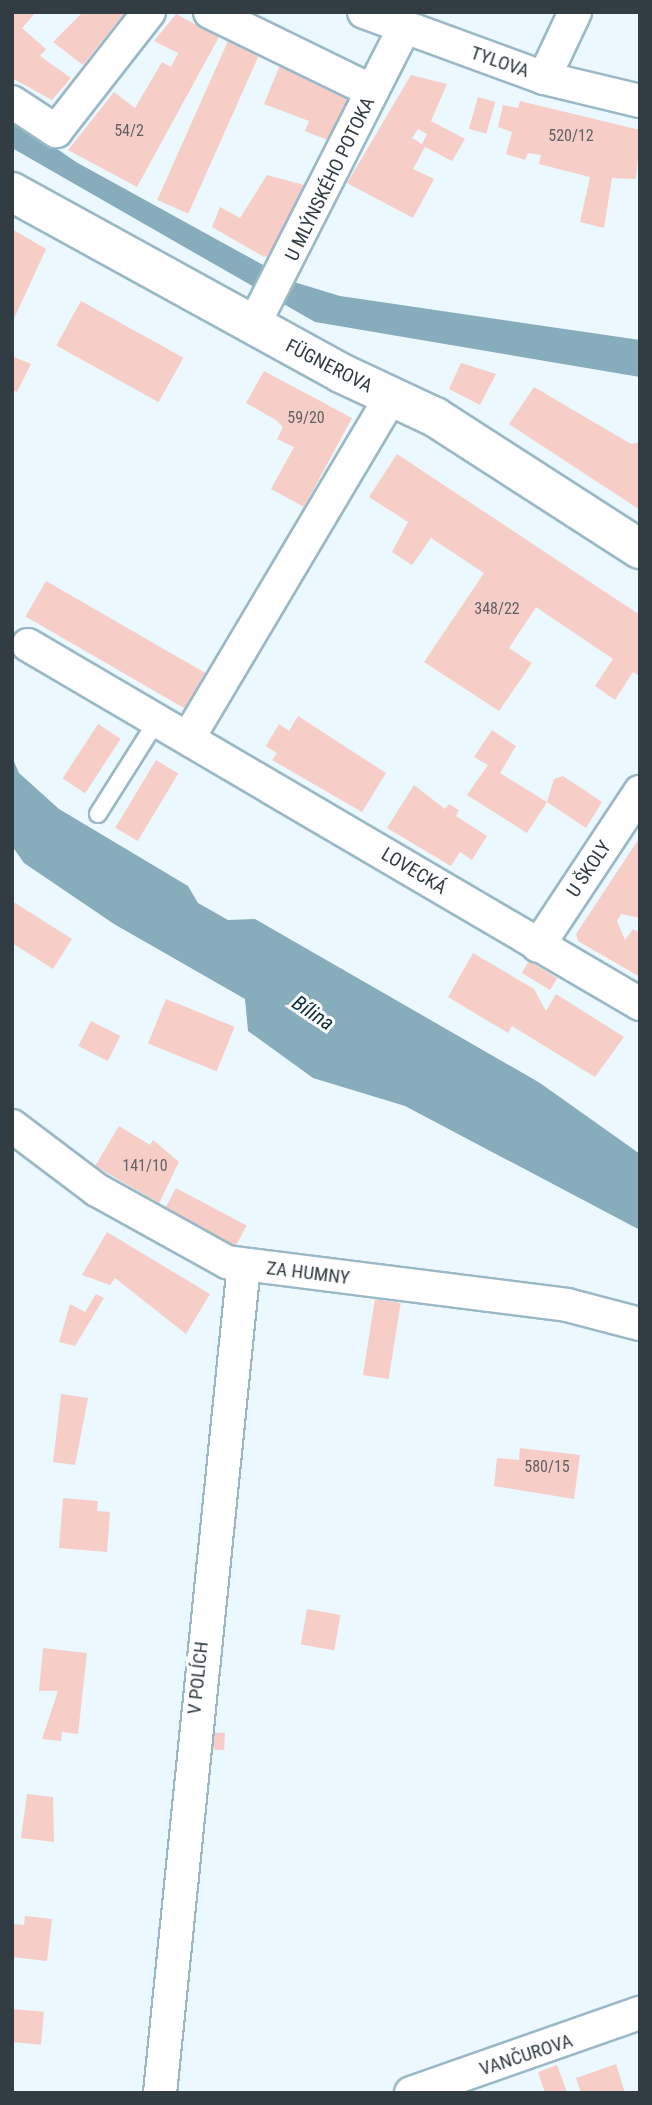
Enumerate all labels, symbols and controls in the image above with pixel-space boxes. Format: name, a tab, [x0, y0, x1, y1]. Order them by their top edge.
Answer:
street label: TYLOVA	[468, 41, 532, 83]
street label: U MLÝNSKÉHO POTOKA	[280, 93, 380, 265]
house number: 54/2	[114, 121, 144, 141]
house number: 520/12	[548, 126, 594, 146]
street label: FÜGNEROVA	[282, 334, 376, 398]
house number: 59/20	[287, 408, 325, 428]
house number: 348/22	[474, 599, 520, 619]
street label: U ŠKOLY	[562, 836, 616, 902]
street label: LOVECKÁ	[377, 843, 451, 899]
water label: Bílina	[287, 990, 339, 1036]
house number: 141/10	[122, 1156, 168, 1176]
street label: ZA HUMNY	[265, 1257, 351, 1289]
house number: 580/15	[524, 1457, 570, 1477]
street label: V POLÍCH	[183, 1640, 213, 1716]
street label: VANČUROVA	[477, 2029, 575, 2081]

